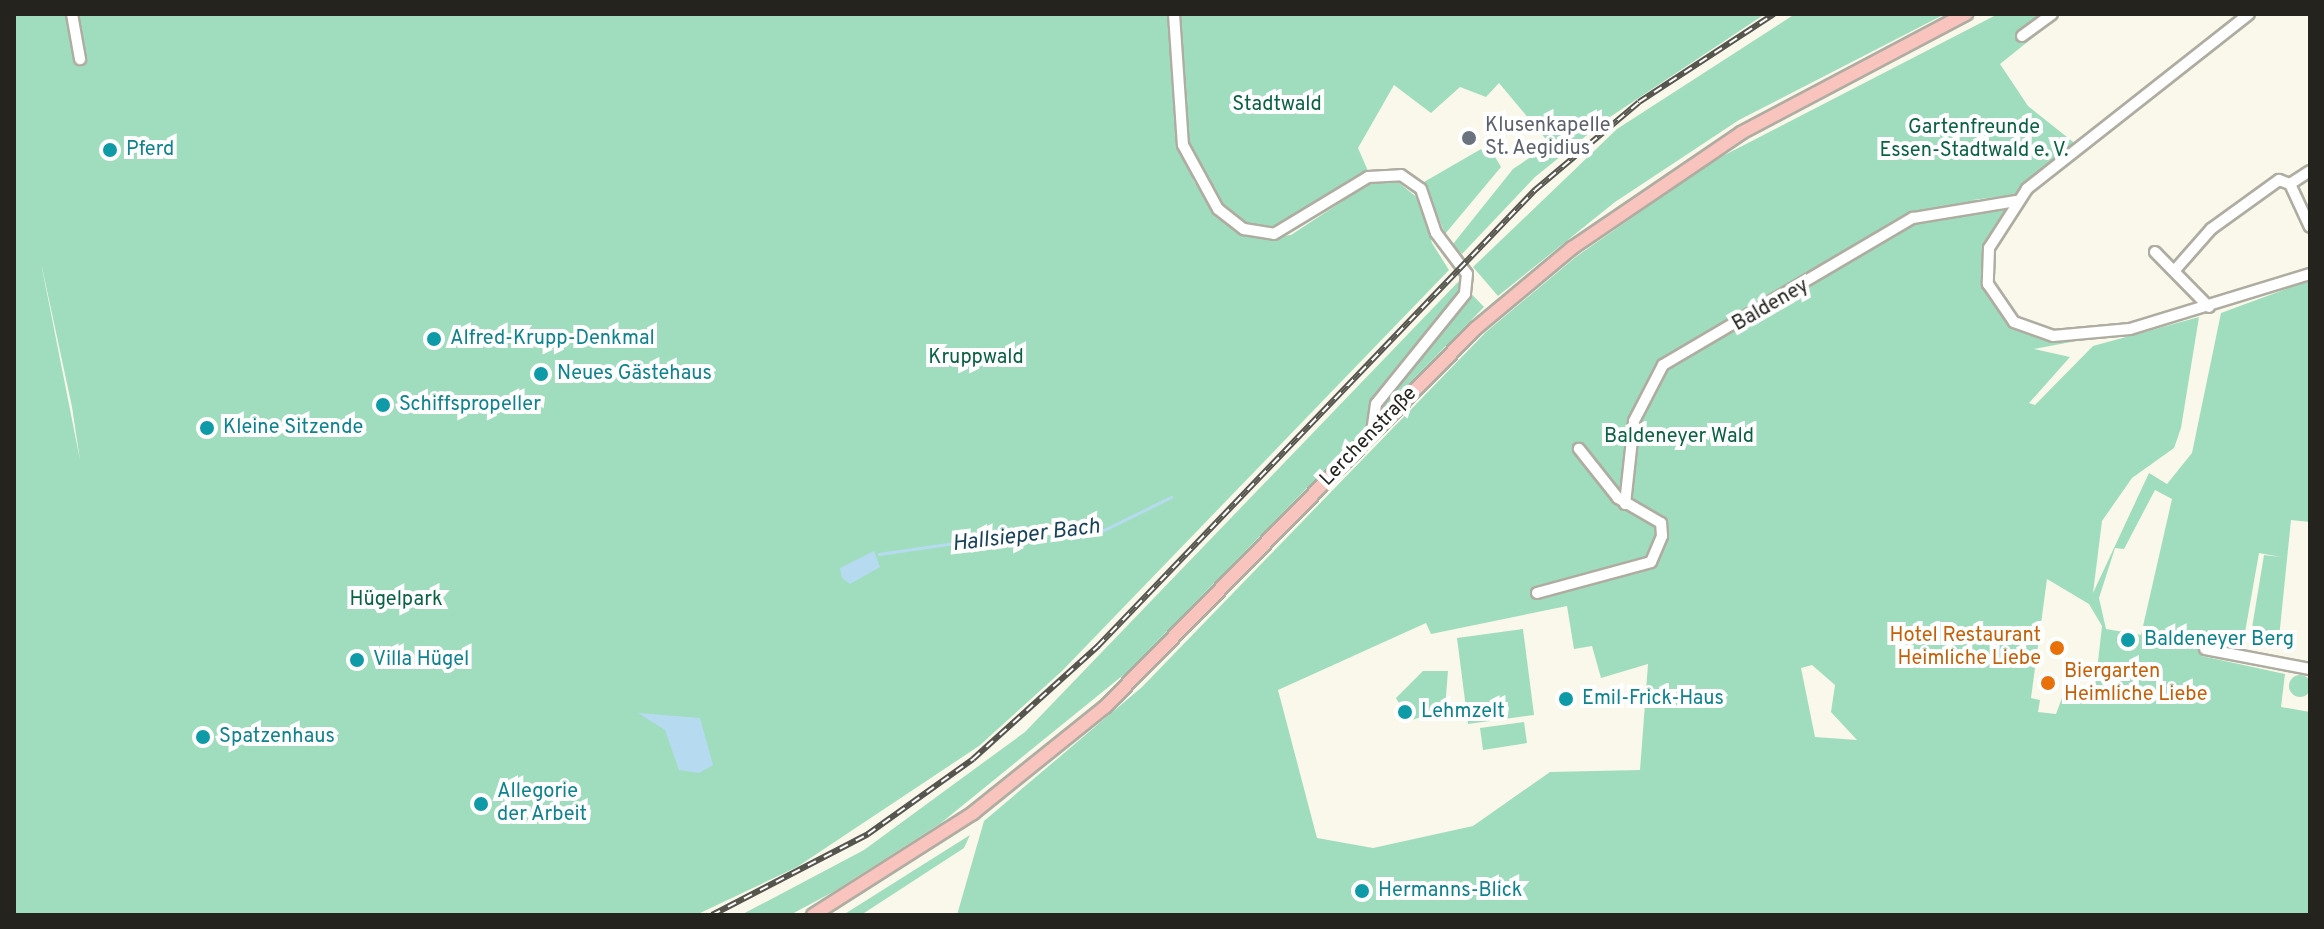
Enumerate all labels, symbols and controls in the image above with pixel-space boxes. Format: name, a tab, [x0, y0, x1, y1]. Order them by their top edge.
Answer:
park label: Stadtwald	[1232, 93, 1322, 117]
place label: Klusenkapelle St. Aegidius	[1485, 114, 1611, 161]
park label: Gartenfreunde Essen-Stadtwald e. V.	[1879, 117, 2069, 164]
marker: Klusenkapelle St. Aegidius	[1460, 129, 1478, 147]
place label: Pferd	[126, 138, 174, 162]
marker: Pferd	[101, 141, 119, 159]
street label: Baldeney	[1729, 275, 1813, 337]
place label: Alfred-Krupp-Denkmal	[450, 327, 655, 351]
marker: Alfred-Krupp-Denkmal	[425, 330, 443, 348]
park label: Kruppwald	[928, 346, 1024, 370]
place label: Neues Gästehaus	[557, 362, 712, 386]
marker: Neues Gästehaus	[532, 365, 550, 383]
street label: Lerchenstraße	[1316, 382, 1422, 492]
place label: Schiffspropeller	[399, 393, 541, 417]
marker: Schiffspropeller	[374, 396, 392, 414]
place label: Kleine Sitzende	[223, 416, 363, 440]
marker: Kleine Sitzende	[198, 419, 216, 437]
park label: Baldeneyer Wald	[1604, 425, 1754, 449]
water label: Hallsieper Bach	[951, 514, 1101, 558]
park label: Hügelpark	[349, 588, 443, 612]
place label: Hotel Restaurant Heimliche Liebe	[1889, 624, 2041, 671]
place label: Baldeneyer Berg	[2144, 628, 2294, 652]
marker: Baldeneyer Berg	[2119, 631, 2137, 649]
marker: Hotel Restaurant Heimliche Liebe	[2048, 639, 2066, 657]
place label: Villa Hügel	[373, 648, 469, 672]
marker: Villa Hügel	[348, 651, 366, 669]
place label: Biergarten Heimliche Liebe	[2064, 660, 2207, 707]
marker: Biergarten Heimliche Liebe	[2039, 674, 2057, 692]
place label: Emil-Frick-Haus	[1582, 687, 1724, 711]
marker: Emil-Frick-Haus	[1557, 690, 1575, 708]
place label: Lehmzelt	[1421, 700, 1505, 724]
marker: Lehmzelt	[1396, 703, 1414, 721]
place label: Spatzenhaus	[219, 725, 335, 749]
marker: Spatzenhaus	[194, 728, 212, 746]
place label: Allegorie der Arbeit	[497, 780, 588, 827]
marker: Allegorie der Arbeit	[472, 795, 490, 813]
place label: Hermanns-Blick	[1378, 879, 1522, 903]
marker: Hermanns-Blick	[1353, 882, 1371, 900]

